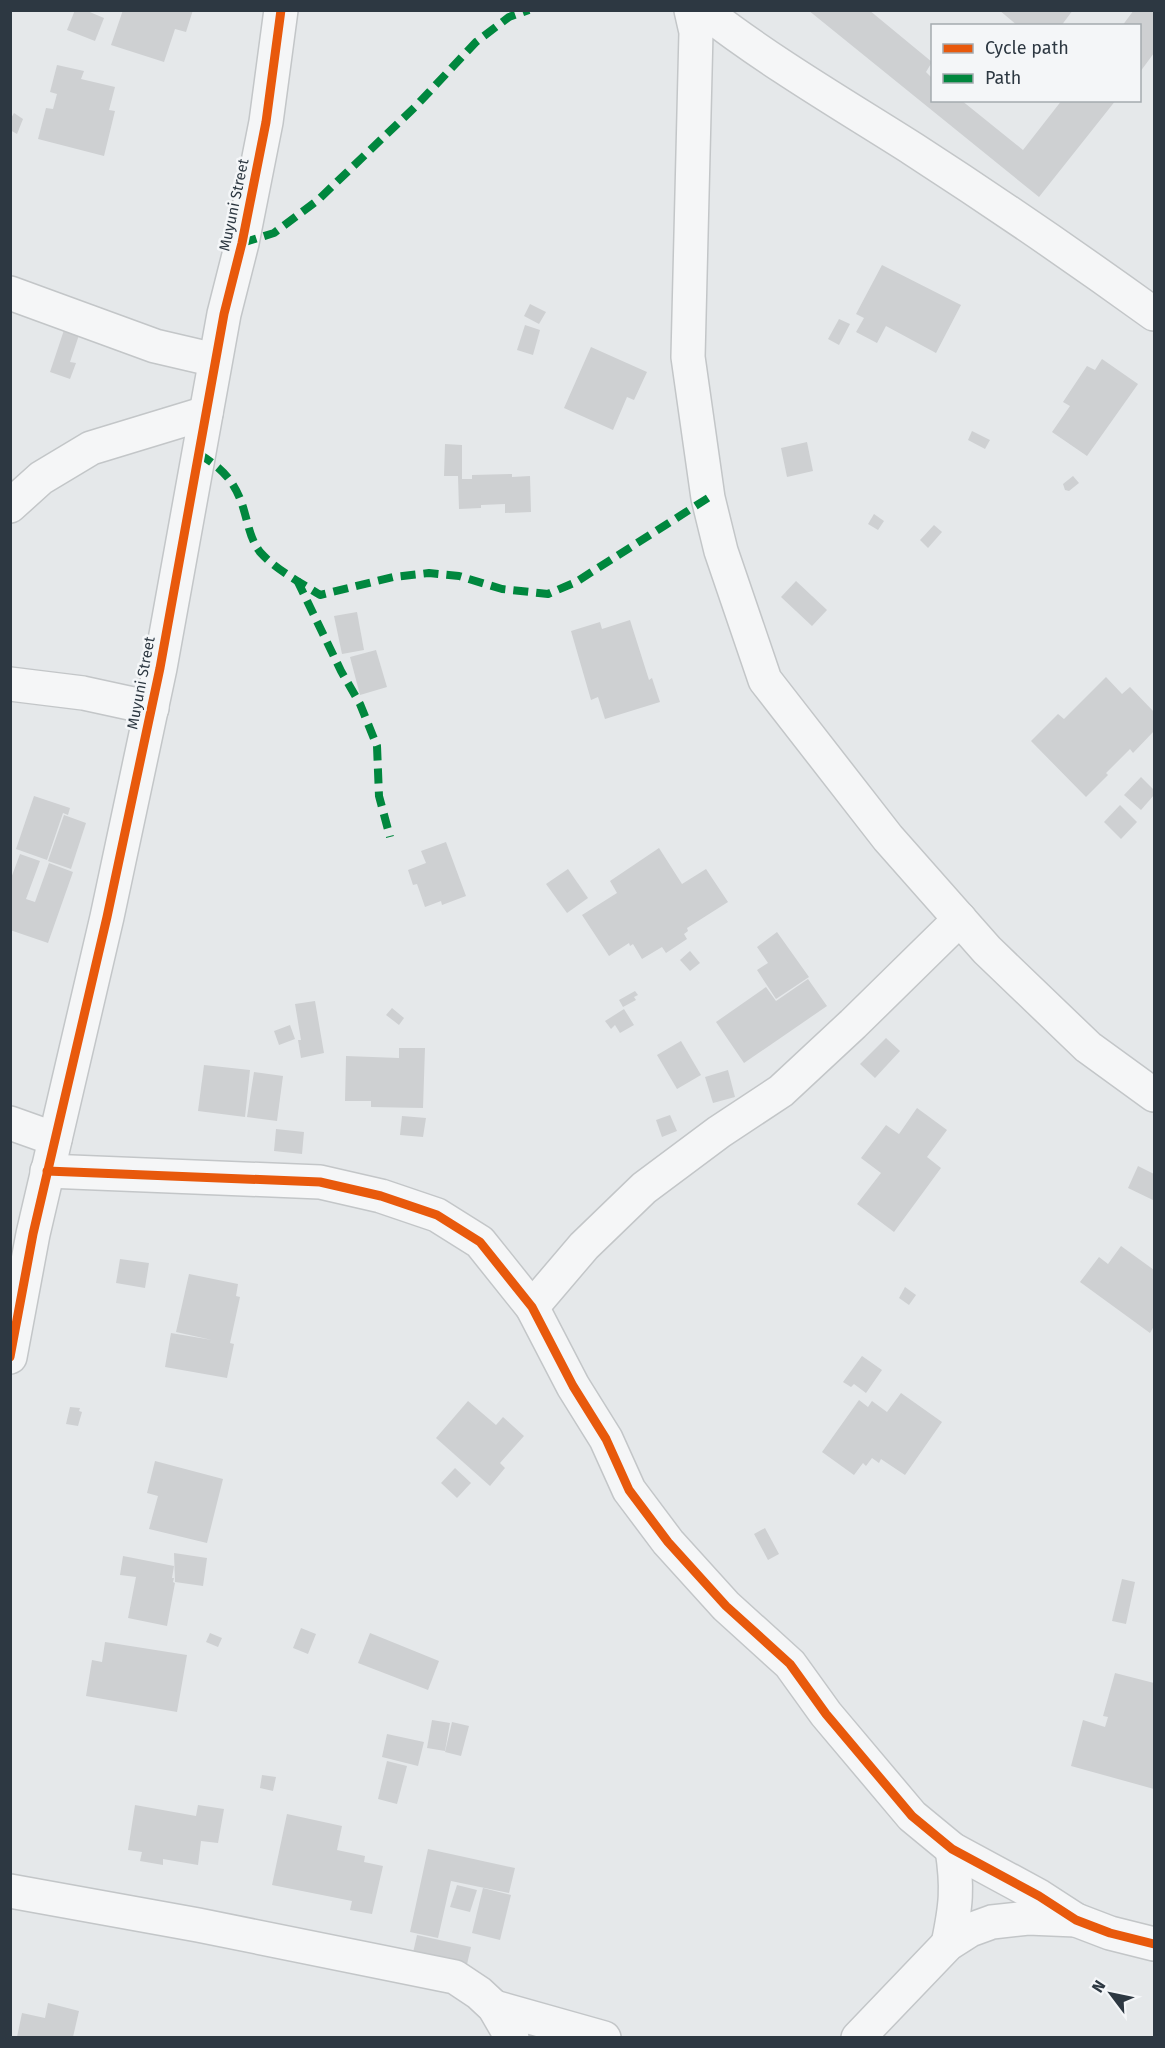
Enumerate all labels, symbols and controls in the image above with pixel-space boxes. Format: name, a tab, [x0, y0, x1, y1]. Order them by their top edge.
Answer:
legend	[931, 24, 1141, 102]
text: Cycle path	[985, 37, 1069, 59]
text: Path	[985, 67, 1021, 89]
street label: Muyuni Street	[215, 156, 253, 253]
street label: Muyuni Street	[123, 634, 159, 731]
north arrow	[1081, 1964, 1141, 2024]
text: N	[1088, 1977, 1110, 1996]

